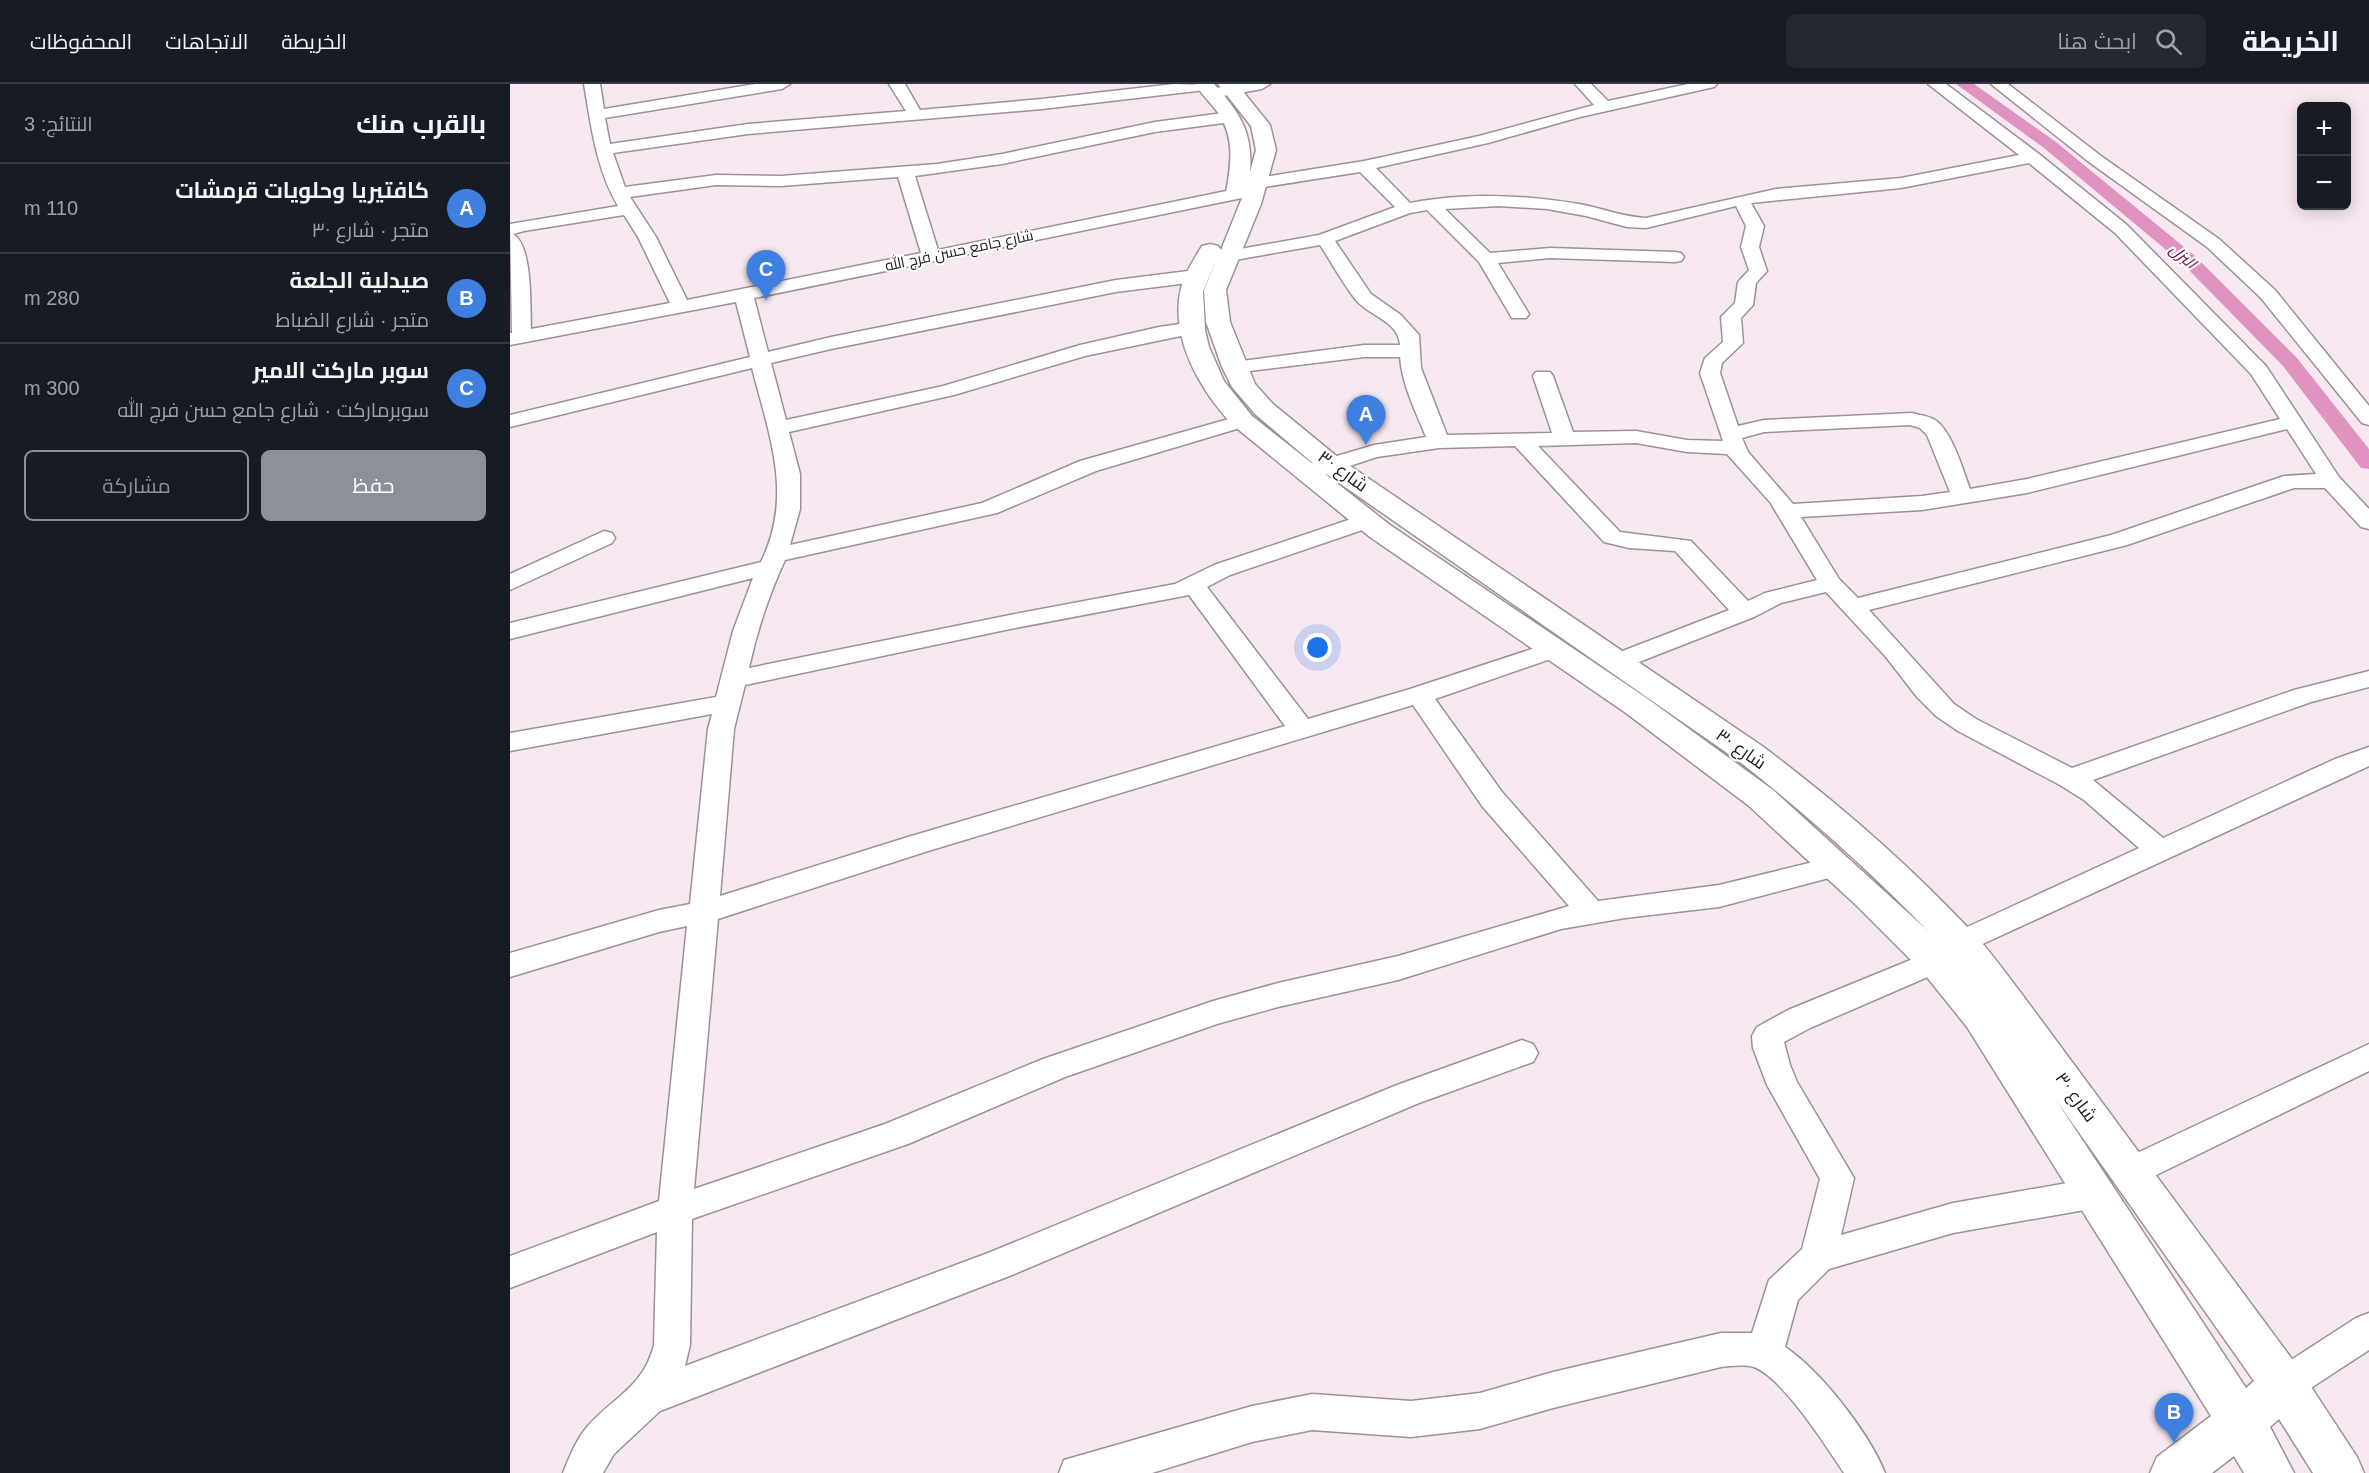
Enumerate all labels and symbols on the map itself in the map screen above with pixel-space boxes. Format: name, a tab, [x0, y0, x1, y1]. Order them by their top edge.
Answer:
street label: شارع جامع حسن فرج الله	[883, 225, 1035, 277]
water label: البزل	[2166, 240, 2201, 274]
pin: C	[746, 250, 786, 300]
pin: A	[1346, 396, 1386, 445]
street label: شارع ٣٠	[1313, 446, 1372, 497]
your location	[1303, 633, 1332, 662]
street label: شارع ٣٠	[1711, 725, 1770, 775]
street label: شارع ٣٠	[2050, 1068, 2101, 1127]
pin: B	[2154, 1394, 2194, 1443]

